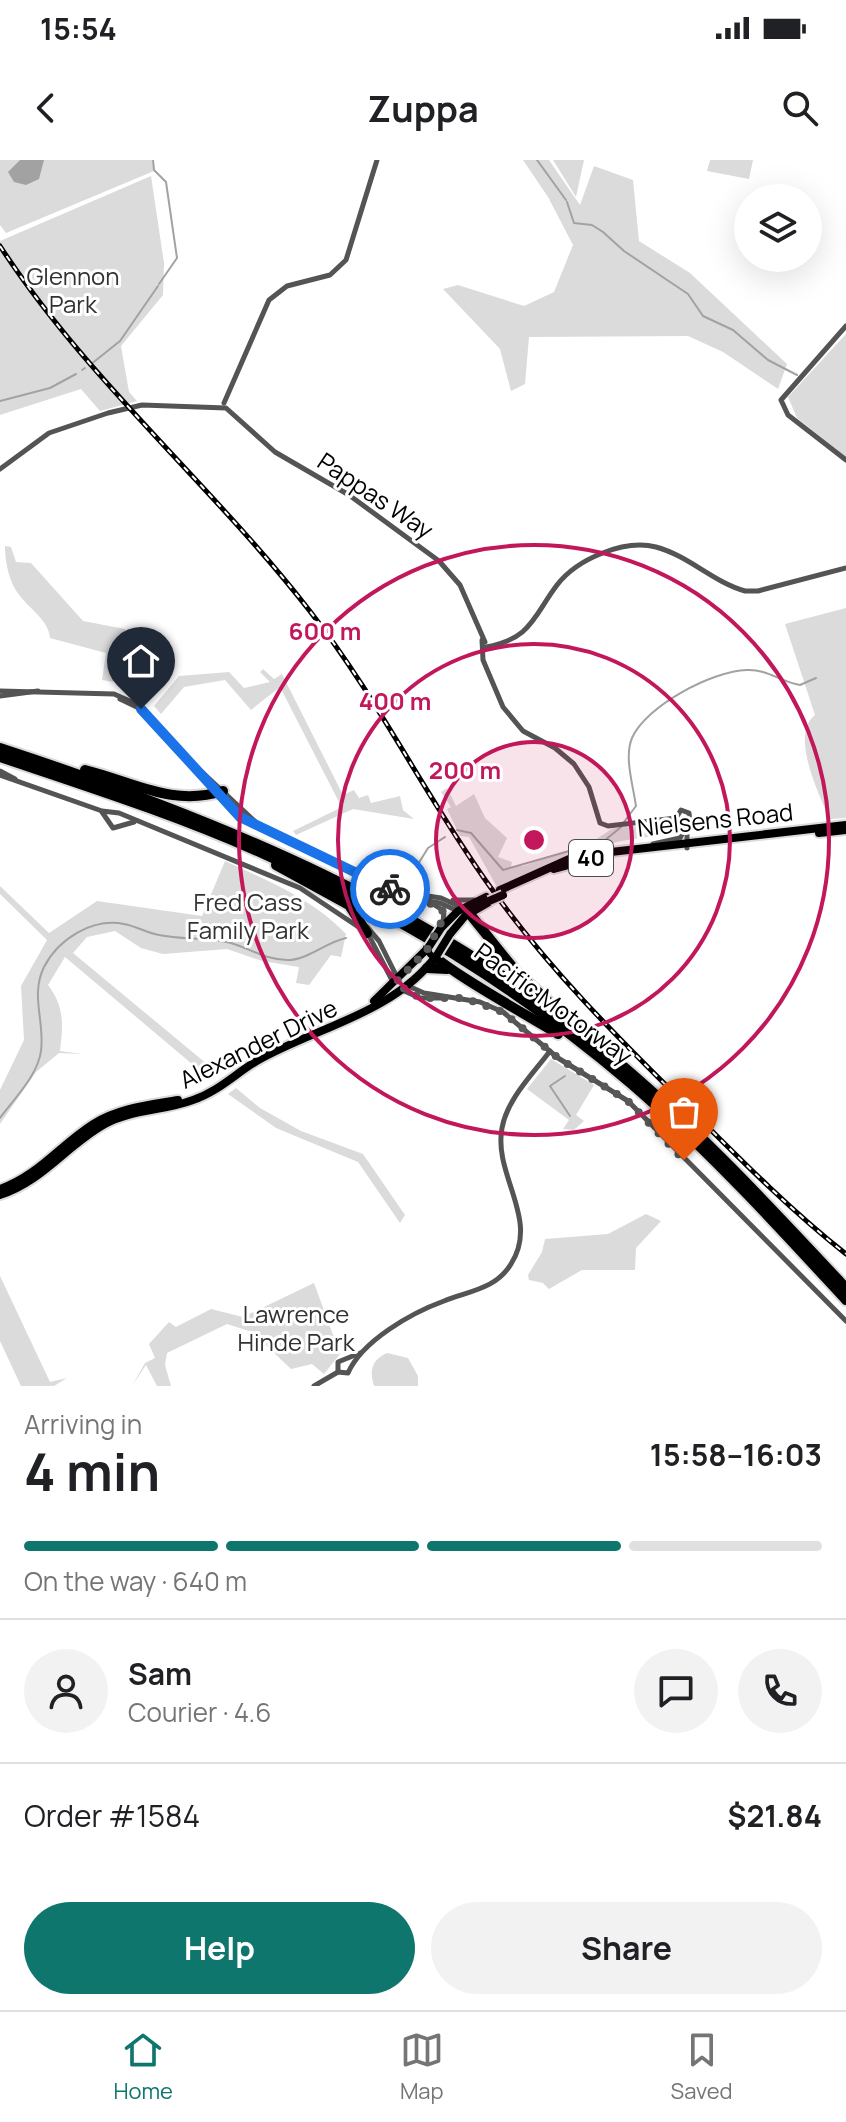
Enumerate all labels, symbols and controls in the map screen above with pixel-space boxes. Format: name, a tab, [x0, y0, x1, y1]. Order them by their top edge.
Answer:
text: 15:54	[40, 8, 117, 49]
text: Zuppa	[367, 84, 479, 133]
icon: back	[24, 86, 68, 130]
icon: search	[778, 86, 822, 130]
map controls	[734, 184, 822, 272]
button: layers	[734, 184, 822, 272]
park label: Glennon Park	[26, 259, 120, 320]
street label: Pappas Way	[312, 444, 441, 546]
text: 600 m	[289, 614, 361, 647]
pin	[107, 627, 175, 709]
icon: home	[119, 639, 163, 683]
text: 400 m	[359, 684, 431, 717]
text: 200 m	[429, 753, 501, 786]
street label: Nielsens Road	[635, 794, 795, 844]
centre of rings	[520, 826, 548, 854]
road number: 40	[569, 840, 613, 876]
courier	[350, 849, 430, 929]
icon: bike	[368, 867, 412, 911]
park label: Fred Cass Family Park	[187, 885, 310, 946]
street label: Pacific Motorway	[468, 934, 640, 1072]
street label: Alexander Drive	[174, 991, 342, 1095]
pin	[650, 1078, 718, 1160]
icon: bag	[662, 1090, 706, 1134]
park label: Lawrence Hinde Park	[237, 1297, 356, 1358]
text: Arriving in	[24, 1406, 142, 1442]
text: 15:58–16:03	[650, 1434, 822, 1475]
text: 4 min	[24, 1436, 160, 1507]
text: On the way · 640 m	[24, 1563, 247, 1599]
button: person	[24, 1649, 108, 1733]
button: chat	[634, 1649, 718, 1733]
button: phone	[738, 1649, 822, 1733]
text: Sam	[128, 1653, 192, 1694]
text: Courier · 4.6	[128, 1694, 271, 1730]
text: Order #1584	[24, 1795, 200, 1836]
text: $21.84	[728, 1795, 822, 1836]
button: Help	[24, 1902, 415, 1994]
button: Share	[431, 1902, 822, 1994]
tab: Home	[113, 2028, 173, 2106]
tab: Map	[400, 2028, 444, 2106]
tab: Saved	[671, 2028, 733, 2106]

